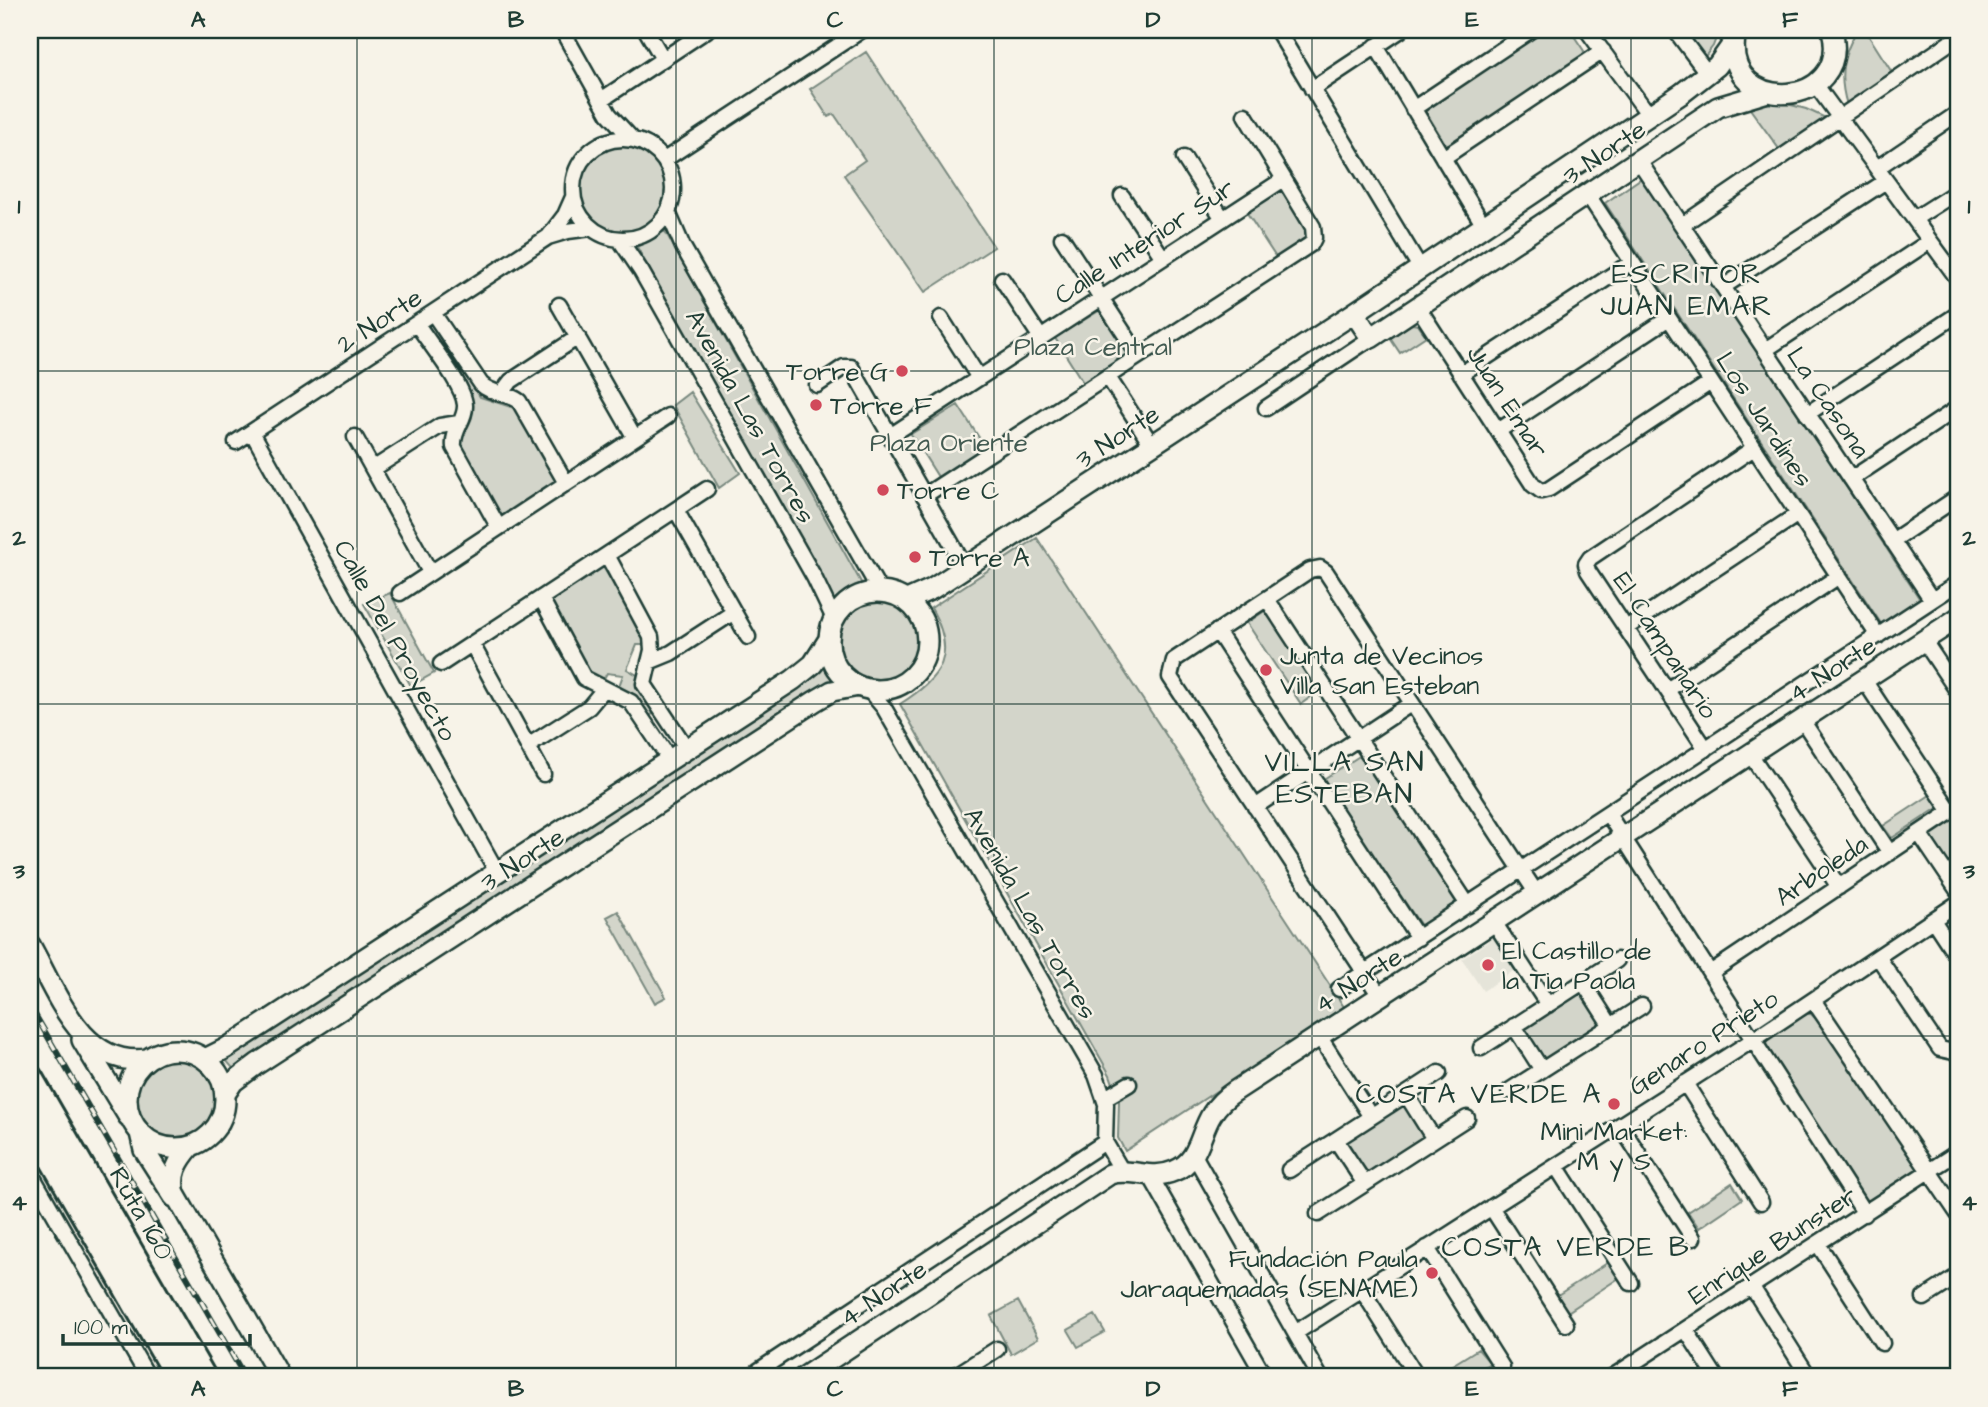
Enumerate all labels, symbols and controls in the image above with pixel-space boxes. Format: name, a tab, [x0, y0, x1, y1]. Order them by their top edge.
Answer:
text: A	[191, 4, 206, 36]
text: B	[508, 4, 525, 36]
text: C	[827, 4, 844, 36]
text: D	[1146, 4, 1161, 36]
text: E	[1465, 4, 1479, 36]
text: F	[1782, 4, 1799, 36]
street label: 3 Norte	[1556, 112, 1653, 194]
street label: Calle Interior Sur	[1048, 170, 1241, 314]
text: 1	[18, 190, 21, 222]
text: 1	[1968, 190, 1971, 222]
district label: ESCRITOR JUAN EMAR	[1601, 255, 1773, 326]
street label: 2 Norte	[330, 280, 429, 362]
street label: Avenida Las Torres	[676, 303, 824, 530]
park label: Plaza Central	[1014, 329, 1172, 365]
street label: Juan Emar	[1458, 339, 1557, 465]
street label: La Casona	[1778, 340, 1879, 465]
street label: Los Jardines	[1707, 345, 1821, 494]
place label: Torre G	[786, 354, 888, 390]
marker: Torre G	[894, 363, 910, 379]
place label: Torre F	[830, 388, 932, 424]
street label: 3 Norte	[1069, 396, 1167, 477]
marker: Torre F	[808, 397, 824, 413]
park label: Plaza Oriente	[870, 425, 1028, 461]
place label: Torre C	[897, 473, 999, 509]
marker: Torre C	[875, 482, 891, 498]
text: 2	[11, 522, 26, 554]
text: 2	[1961, 522, 1976, 554]
street label: Calle Del Proyecto	[323, 533, 466, 749]
place label: Torre A	[929, 540, 1030, 576]
marker: Torre A	[907, 549, 923, 565]
street label: El Campanario	[1604, 565, 1726, 726]
street label: 4 Norte	[1782, 628, 1883, 712]
place label: Junta de Vecinos Villa San Esteban	[1280, 638, 1483, 704]
marker: Junta de Vecinos Villa San Esteban	[1258, 662, 1274, 678]
district label: VILLA SAN ESTEBAN	[1264, 743, 1426, 814]
street label: Avenida Las Torres	[955, 801, 1106, 1026]
street label: 3 Norte	[474, 819, 572, 900]
street label: Arboleda	[1768, 827, 1875, 915]
text: 3	[12, 855, 25, 887]
text: 3	[1962, 855, 1975, 887]
place label: El Castillo de la Tia Paola	[1502, 933, 1652, 999]
street label: 4 Norte	[1308, 939, 1409, 1023]
marker: El Castillo de la Tia Paola	[1480, 957, 1496, 973]
street label: Genaro Prieto	[1622, 981, 1786, 1105]
district label: COSTA VERDE A	[1355, 1075, 1603, 1114]
marker: Mini Market: M y S	[1606, 1096, 1622, 1112]
place label: Mini Market: M y S	[1541, 1114, 1687, 1182]
street label: Ruta 160	[100, 1160, 182, 1267]
street label: Enrique Bunster	[1681, 1178, 1864, 1314]
text: 4	[11, 1187, 27, 1219]
text: 4	[1961, 1187, 1977, 1219]
district label: COSTA VERDE B	[1441, 1228, 1691, 1267]
place label: Fundación Paula Jaraquemadas (SENAME)	[1120, 1241, 1418, 1307]
street label: 4 Norte	[833, 1252, 934, 1336]
marker: Fundación Paula Jaraquemadas (SENAME)	[1424, 1265, 1440, 1281]
scale bar	[63, 1302, 250, 1346]
text: 100 m	[74, 1313, 129, 1342]
text: A	[191, 1373, 206, 1405]
text: B	[508, 1373, 525, 1405]
text: C	[827, 1373, 844, 1405]
text: D	[1146, 1373, 1161, 1405]
text: E	[1465, 1373, 1479, 1405]
text: F	[1782, 1373, 1799, 1405]

